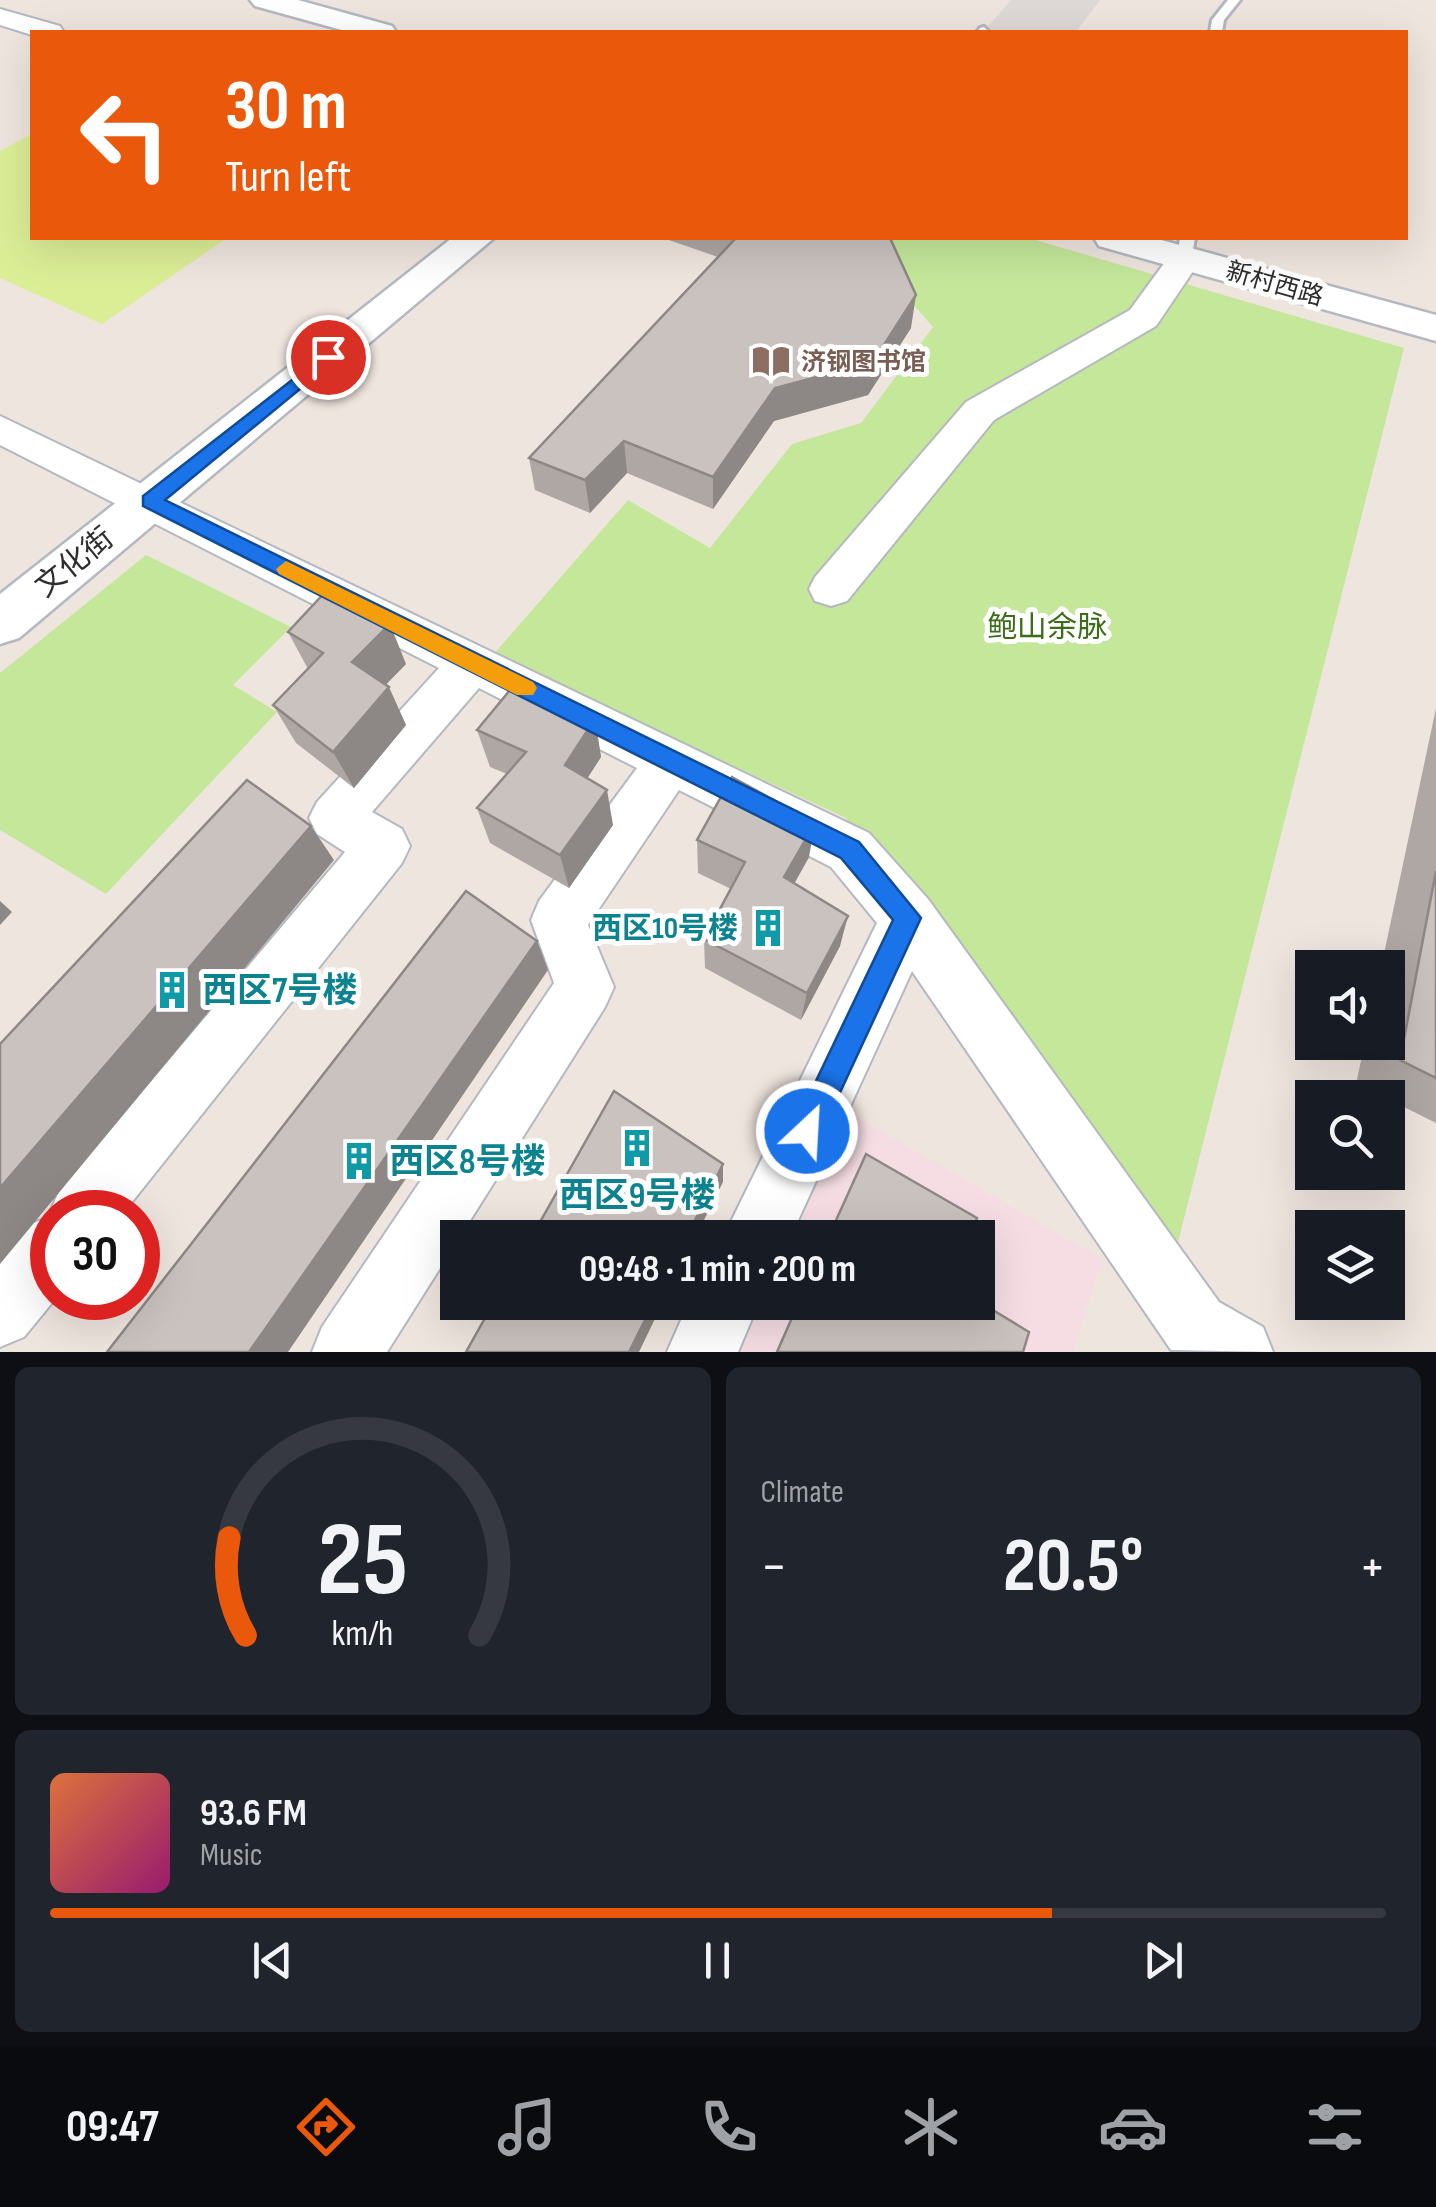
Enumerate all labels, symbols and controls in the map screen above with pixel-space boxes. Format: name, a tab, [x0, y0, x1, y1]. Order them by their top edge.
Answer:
text: 30 m	[225, 65, 347, 149]
icon: left	[60, 70, 190, 200]
text: Turn left	[225, 150, 351, 205]
street label: 新村西路	[1222, 256, 1327, 313]
pin	[286, 315, 371, 400]
icon: arrive	[301, 330, 356, 385]
library icon: 济钢图书馆	[750, 340, 792, 382]
place label: 济钢图书馆	[801, 347, 926, 378]
street label: 文化街	[28, 520, 121, 605]
park label: 鲍山余脉	[987, 610, 1107, 646]
building icon: 西区10号楼	[747, 907, 789, 949]
place label: 西区10号楼	[592, 911, 738, 947]
map controls	[1295, 950, 1405, 1320]
button: sound	[1295, 950, 1405, 1060]
building icon: 西区7号楼	[151, 969, 193, 1011]
place label: 西区7号楼	[202, 970, 357, 1013]
position arrow	[755, 1079, 859, 1183]
button: search	[1295, 1080, 1405, 1190]
building icon: 西区9号楼	[616, 1127, 658, 1169]
building icon: 西区8号楼	[338, 1140, 380, 1182]
place label: 西区8号楼	[389, 1141, 546, 1184]
place label: 西区9号楼	[559, 1175, 715, 1218]
speed limit sign: 30	[30, 1190, 160, 1320]
button: layers	[1295, 1210, 1405, 1320]
text: 09:48 · 1 min · 200 m	[579, 1247, 856, 1292]
text: Climate	[761, 1473, 844, 1512]
text: 25	[317, 1499, 408, 1624]
text: 20.5°	[1003, 1522, 1143, 1613]
text: −	[761, 1534, 787, 1601]
text: +	[1359, 1534, 1386, 1601]
text: km/h	[332, 1613, 394, 1656]
text: 93.6 FM	[200, 1791, 307, 1836]
text: Music	[200, 1836, 263, 1875]
icon: previous	[245, 1933, 300, 1988]
icon: pause	[690, 1933, 745, 1988]
icon: next	[1136, 1933, 1191, 1988]
icon: directions	[291, 2092, 361, 2162]
icon: music	[492, 2092, 562, 2162]
icon: phone	[694, 2092, 764, 2162]
icon: climate	[896, 2092, 966, 2162]
icon: car	[1098, 2092, 1168, 2162]
icon: filters	[1300, 2092, 1370, 2162]
text: 09:47	[66, 2100, 159, 2155]

